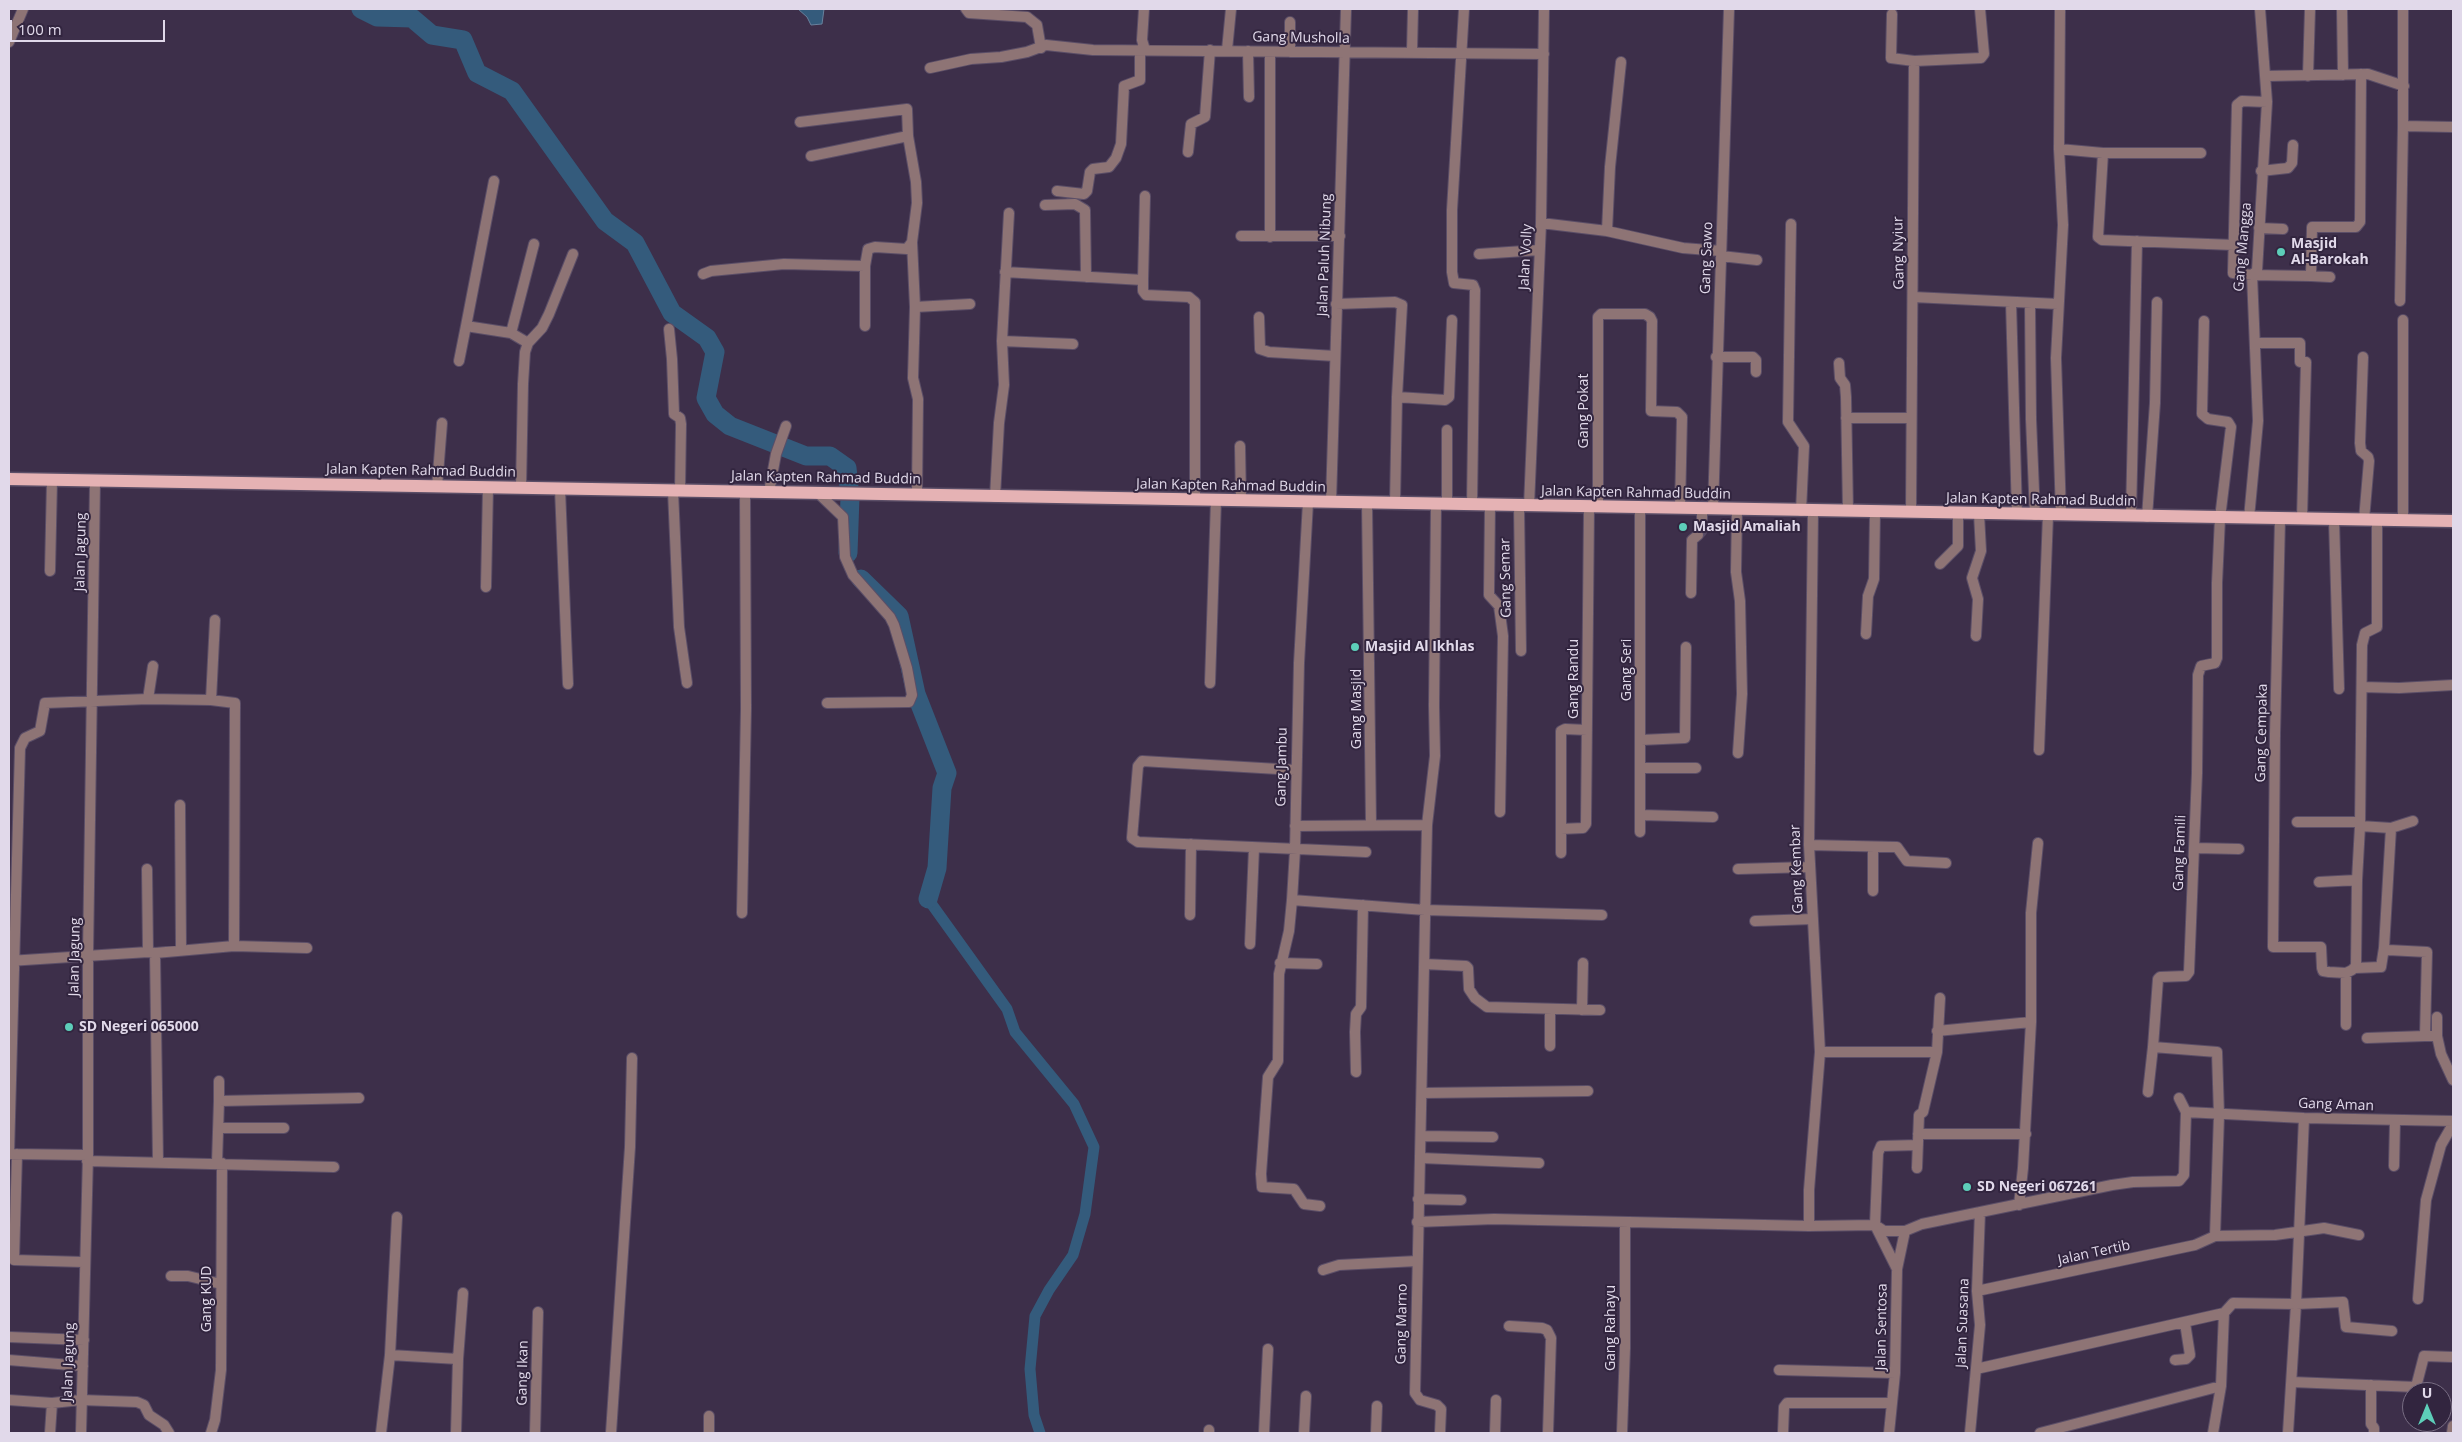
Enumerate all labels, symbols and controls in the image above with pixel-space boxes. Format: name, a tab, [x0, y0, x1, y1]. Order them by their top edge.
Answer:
scale bar	[12, 10, 168, 42]
text: 100 m	[18, 19, 62, 39]
street label: Gang Musholla	[1252, 29, 1350, 47]
street label: Jalan Paluh Nibung	[1314, 193, 1336, 317]
street label: Gang Mangga	[2231, 202, 2255, 292]
street label: Gang Nyiur	[1890, 216, 1908, 290]
street label: Gang Sawo	[1697, 221, 1717, 295]
street label: Jalan Volly	[1516, 224, 1536, 290]
place label: Masjid Al-Barokah	[2291, 236, 2369, 268]
marker: Masjid Al-Barokah	[2275, 246, 2287, 258]
street label: Gang Pokat	[1576, 374, 1592, 448]
street label: Jalan Kapten Rahmad Buddin	[326, 461, 516, 481]
street label: Jalan Kapten Rahmad Buddin	[731, 468, 921, 488]
street label: Jalan Kapten Rahmad Buddin	[1136, 476, 1326, 496]
street label: Jalan Kapten Rahmad Buddin	[1541, 483, 1731, 503]
street label: Jalan Kapten Rahmad Buddin	[1946, 490, 2136, 510]
street label: Jalan Jagung	[72, 512, 90, 592]
place label: Masjid Amaliah	[1693, 519, 1801, 535]
marker: Masjid Amaliah	[1677, 521, 1689, 533]
street label: Gang Semar	[1497, 538, 1515, 618]
place label: Masjid Al Ikhlas	[1365, 639, 1474, 655]
street label: Gang Randu	[1566, 639, 1582, 719]
street label: Gang Seri	[1619, 639, 1635, 701]
marker: Masjid Al Ikhlas	[1349, 641, 1361, 653]
street label: Gang Masjid	[1349, 669, 1365, 749]
street label: Gang Cempaka	[2253, 683, 2271, 783]
street label: Gang Jambu	[1273, 727, 1291, 807]
street label: Gang Famili	[2170, 815, 2190, 891]
street label: Gang Kembar	[1787, 824, 1807, 914]
street label: Jalan Jagung	[66, 917, 84, 997]
place label: SD Negeri 065000	[79, 1019, 199, 1035]
marker: SD Negeri 065000	[63, 1021, 75, 1033]
street label: Gang Aman	[2298, 1095, 2374, 1115]
place label: SD Negeri 067261	[1977, 1179, 2097, 1195]
marker: SD Negeri 067261	[1961, 1181, 1973, 1193]
street label: Jalan Tertib	[2056, 1237, 2132, 1269]
street label: Gang KUD	[199, 1266, 215, 1332]
street label: Jalan Suasana	[1953, 1278, 1973, 1368]
street label: Gang Marno	[1393, 1283, 1411, 1365]
street label: Jalan Sentosa	[1873, 1283, 1891, 1371]
street label: Gang Rahayu	[1603, 1285, 1619, 1371]
street label: Jalan Jagung	[59, 1322, 79, 1402]
street label: Gang Ikan	[514, 1340, 532, 1406]
north arrow	[2402, 1382, 2452, 1432]
text: U	[2422, 1383, 2432, 1402]

